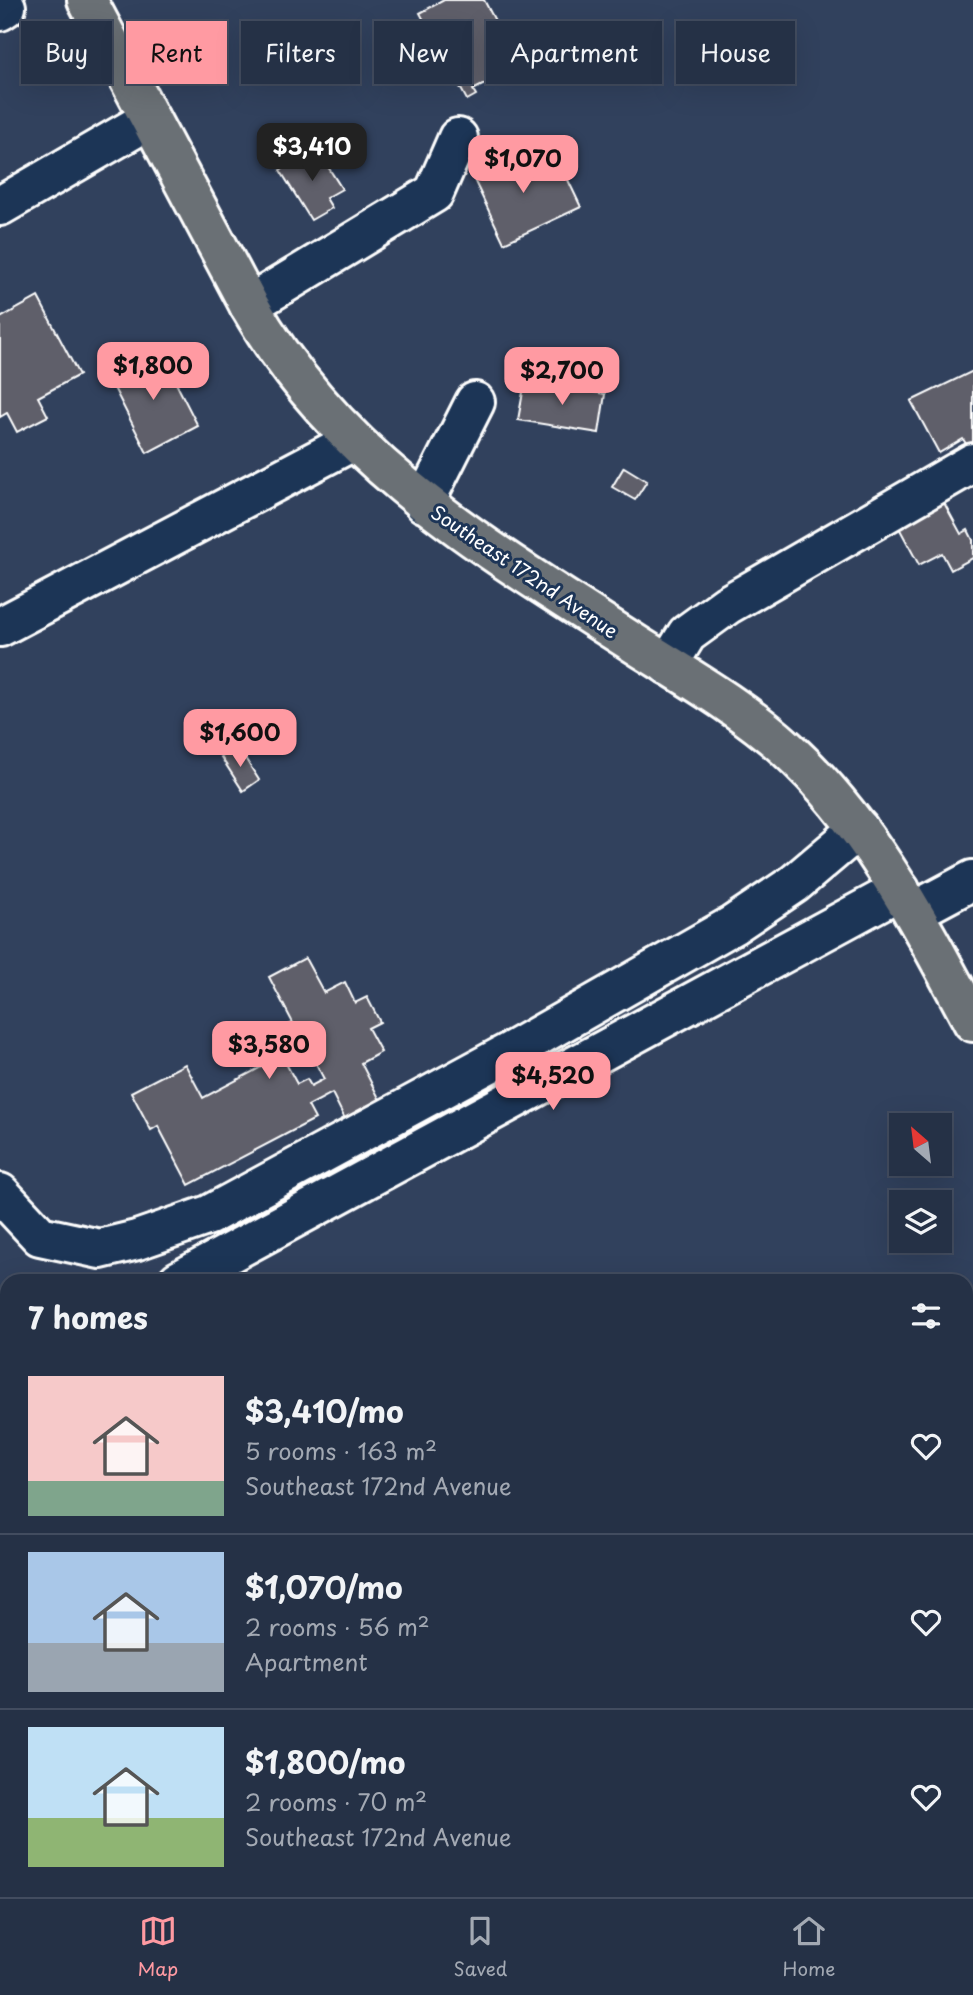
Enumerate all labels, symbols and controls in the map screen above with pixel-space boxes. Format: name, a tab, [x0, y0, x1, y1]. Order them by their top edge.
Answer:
chip: Buy	[21, 21, 112, 84]
chip: Rent	[126, 21, 227, 84]
chip: Filters	[241, 21, 360, 84]
chip: New	[374, 21, 472, 84]
chip: Apartment	[486, 21, 662, 84]
chip: House	[676, 21, 795, 84]
pin: $3,410	[255, 124, 369, 183]
text: $3,410	[273, 128, 351, 163]
pin: $1,070	[466, 136, 580, 195]
text: $1,070	[484, 140, 562, 175]
pin: $1,800	[96, 342, 210, 402]
text: $1,800	[113, 347, 193, 382]
pin: $2,700	[505, 348, 619, 407]
text: $2,700	[520, 352, 604, 387]
street label: Southeast 172nd Avenue	[426, 498, 624, 644]
pin: $1,600	[183, 710, 297, 769]
text: $1,600	[200, 714, 280, 749]
pin: $3,580	[212, 1021, 326, 1081]
text: $3,580	[228, 1026, 310, 1061]
pin: $4,520	[496, 1052, 610, 1112]
text: $4,520	[511, 1057, 595, 1092]
north arrow	[889, 1113, 952, 1176]
map controls	[889, 1113, 952, 1253]
button: layers	[889, 1190, 952, 1253]
text: 7 homes	[28, 1294, 148, 1339]
icon: filters	[907, 1297, 945, 1335]
text: $3,410/mo	[245, 1388, 404, 1433]
icon: home	[84, 1404, 168, 1488]
icon: heart	[907, 1427, 945, 1465]
text: 5 rooms · 163 m²	[245, 1433, 437, 1468]
text: Southeast 172nd Avenue	[245, 1468, 512, 1503]
text: $1,070/mo	[245, 1564, 403, 1609]
icon: home	[84, 1580, 168, 1664]
icon: heart	[907, 1603, 945, 1641]
text: 2 rooms · 56 m²	[245, 1609, 430, 1644]
text: Apartment	[245, 1644, 368, 1679]
text: $1,800/mo	[245, 1739, 405, 1784]
icon: home	[84, 1755, 168, 1839]
icon: heart	[907, 1778, 945, 1816]
text: 2 rooms · 70 m²	[245, 1784, 427, 1819]
text: Southeast 172nd Avenue	[245, 1819, 512, 1854]
tab: Map	[138, 1912, 178, 1982]
tab: Saved	[453, 1912, 507, 1982]
tab: Home	[783, 1912, 835, 1982]

